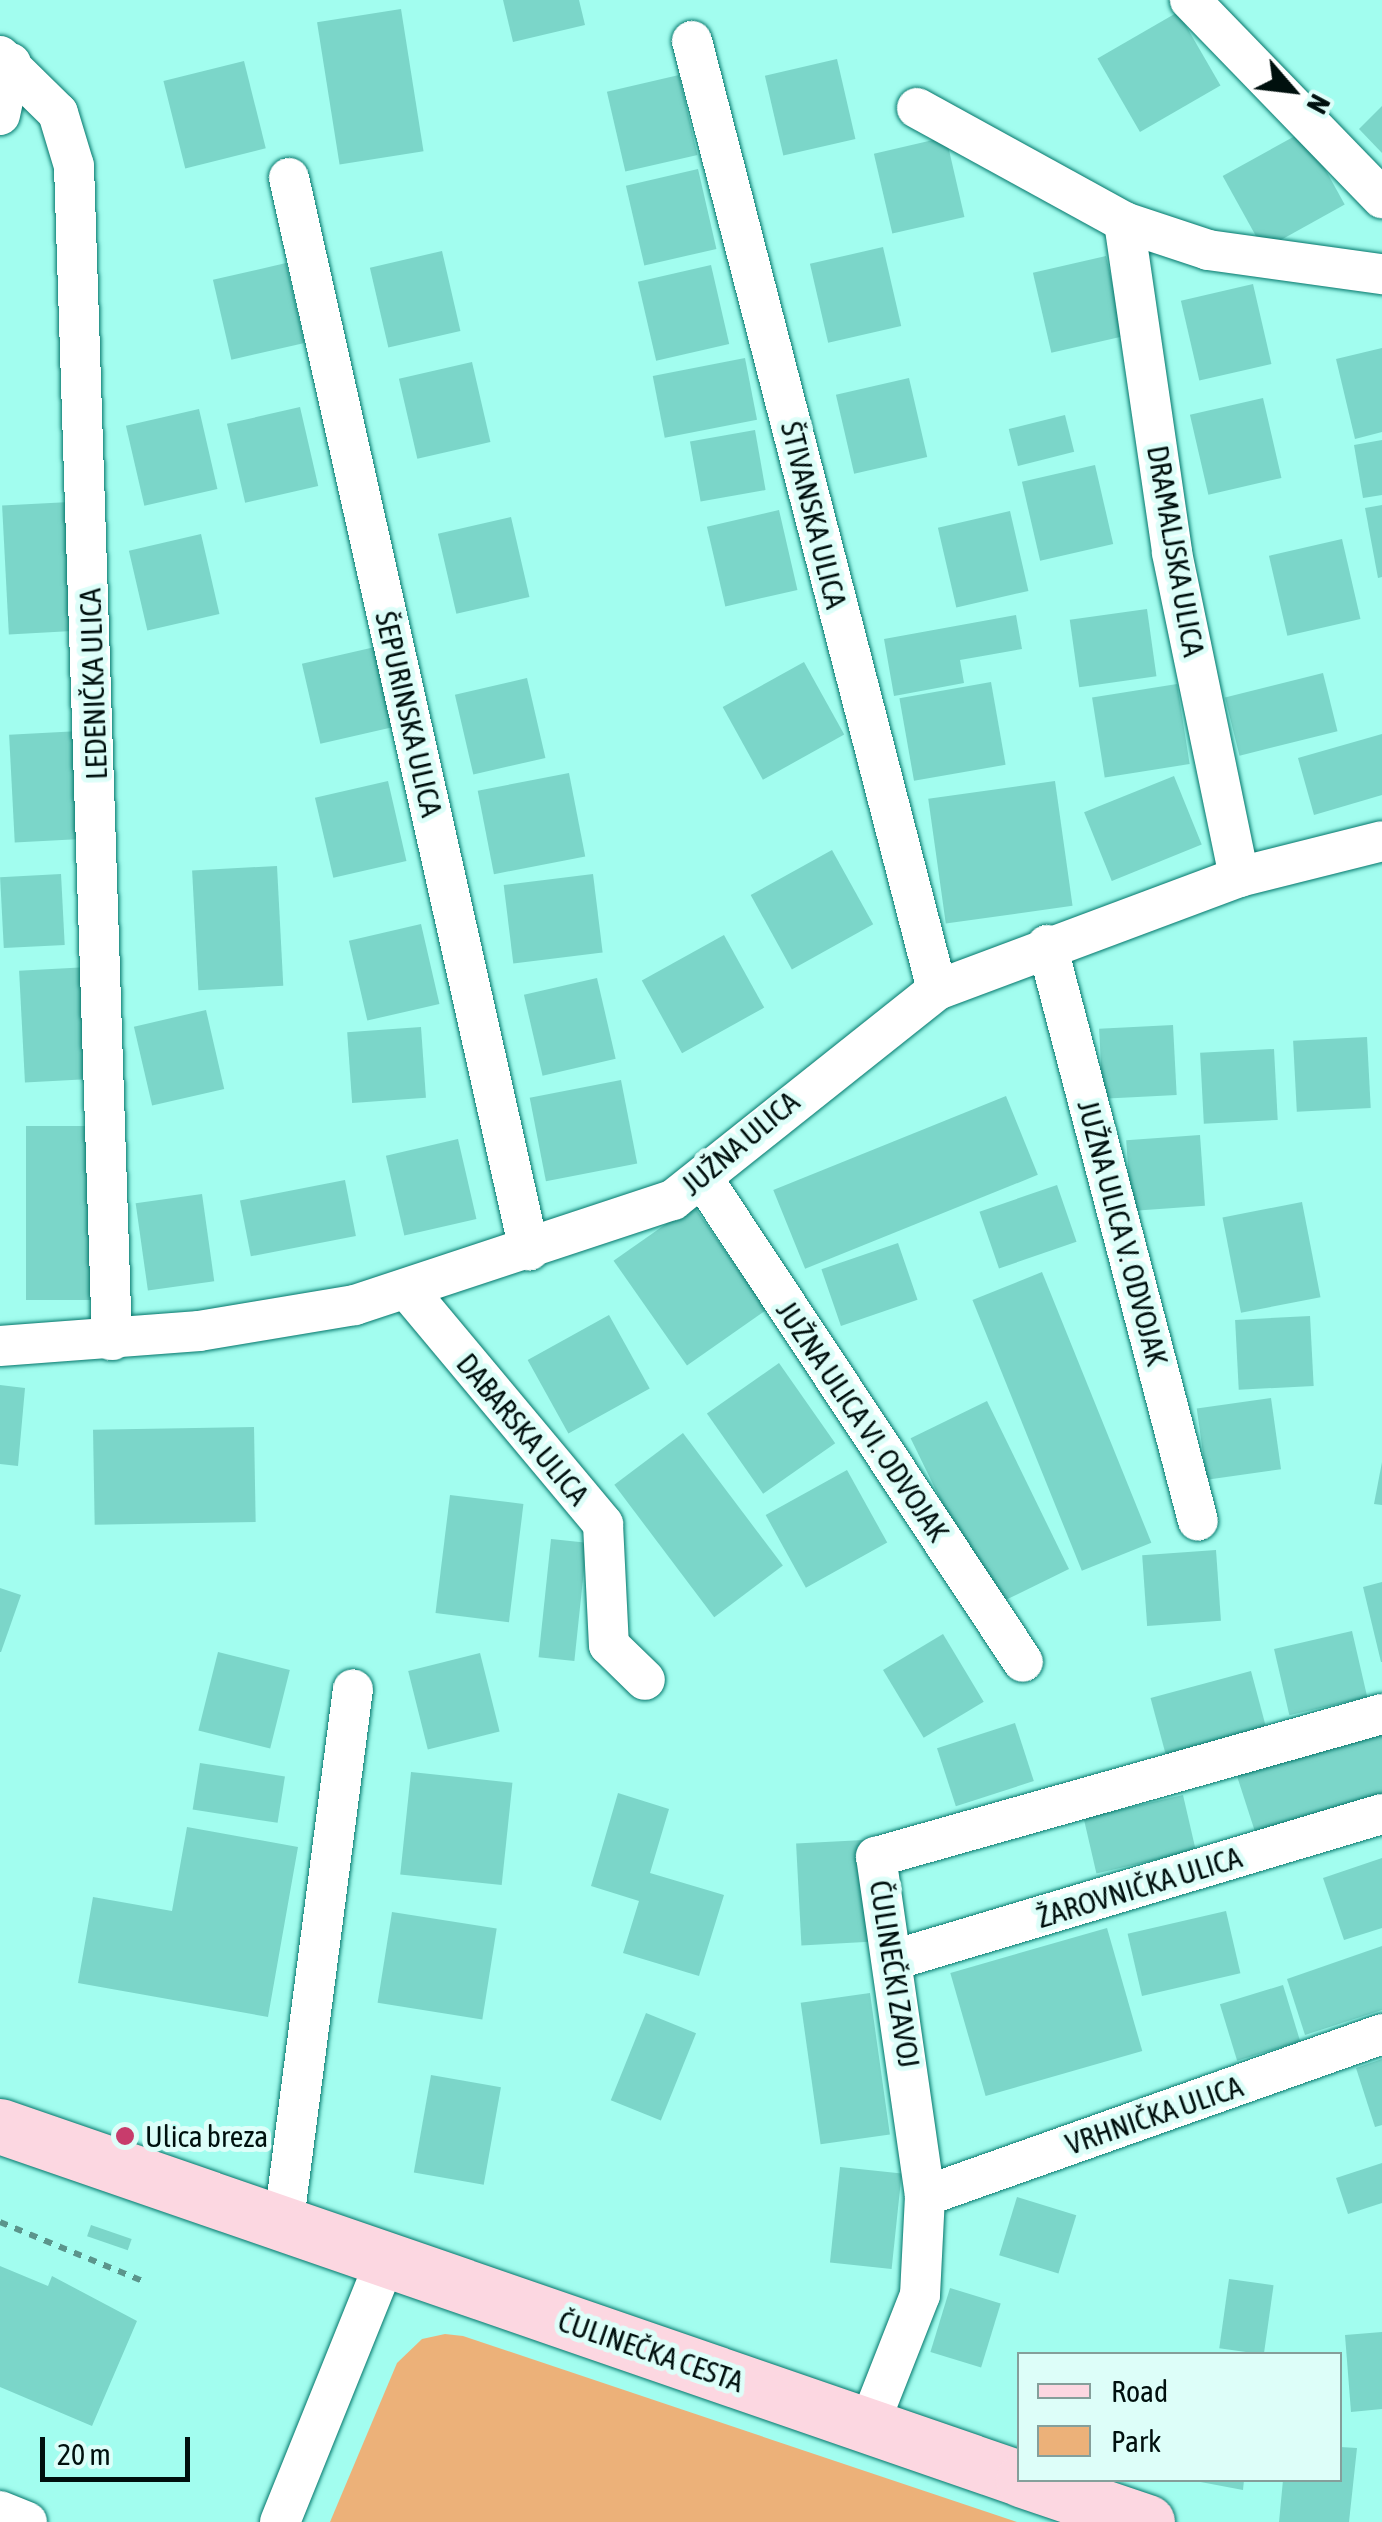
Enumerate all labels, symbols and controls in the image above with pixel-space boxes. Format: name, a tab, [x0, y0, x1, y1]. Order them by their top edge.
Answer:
north arrow	[1242, 40, 1342, 140]
text: N	[1300, 89, 1336, 119]
street label: ŠTIVANSKA ULICA	[773, 418, 855, 612]
street label: DRAMALJSKA ULICA	[1140, 443, 1212, 659]
street label: LEDENIČKA ULICA	[72, 588, 114, 780]
street label: ŠEPURINSKA ULICA	[368, 608, 450, 820]
street label: JUŽNA ULICA	[674, 1083, 806, 1203]
street label: JUŽNA ULICA V. ODVOJAK	[1070, 1096, 1176, 1370]
street label: JUŽNA ULICA VI. ODVOJAK	[769, 1294, 957, 1548]
street label: DABARSKA ULICA	[449, 1346, 597, 1512]
street label: ŽAROVNIČKA ULICA	[1032, 1839, 1246, 1935]
street label: ČULINEČKI ZAVOJ	[862, 1878, 928, 2070]
street label: VRHNIČKA ULICA	[1061, 2068, 1247, 2162]
place label: Ulica breza	[145, 2118, 268, 2154]
marker: Ulica breza	[114, 2125, 136, 2147]
street label: ČULINEČKA CESTA	[554, 2302, 748, 2400]
legend	[1017, 2352, 1342, 2482]
text: Road	[1111, 2374, 1168, 2408]
scale bar	[45, 2417, 195, 2479]
text: Park	[1111, 2424, 1161, 2458]
text: 20 m	[57, 2437, 111, 2471]

